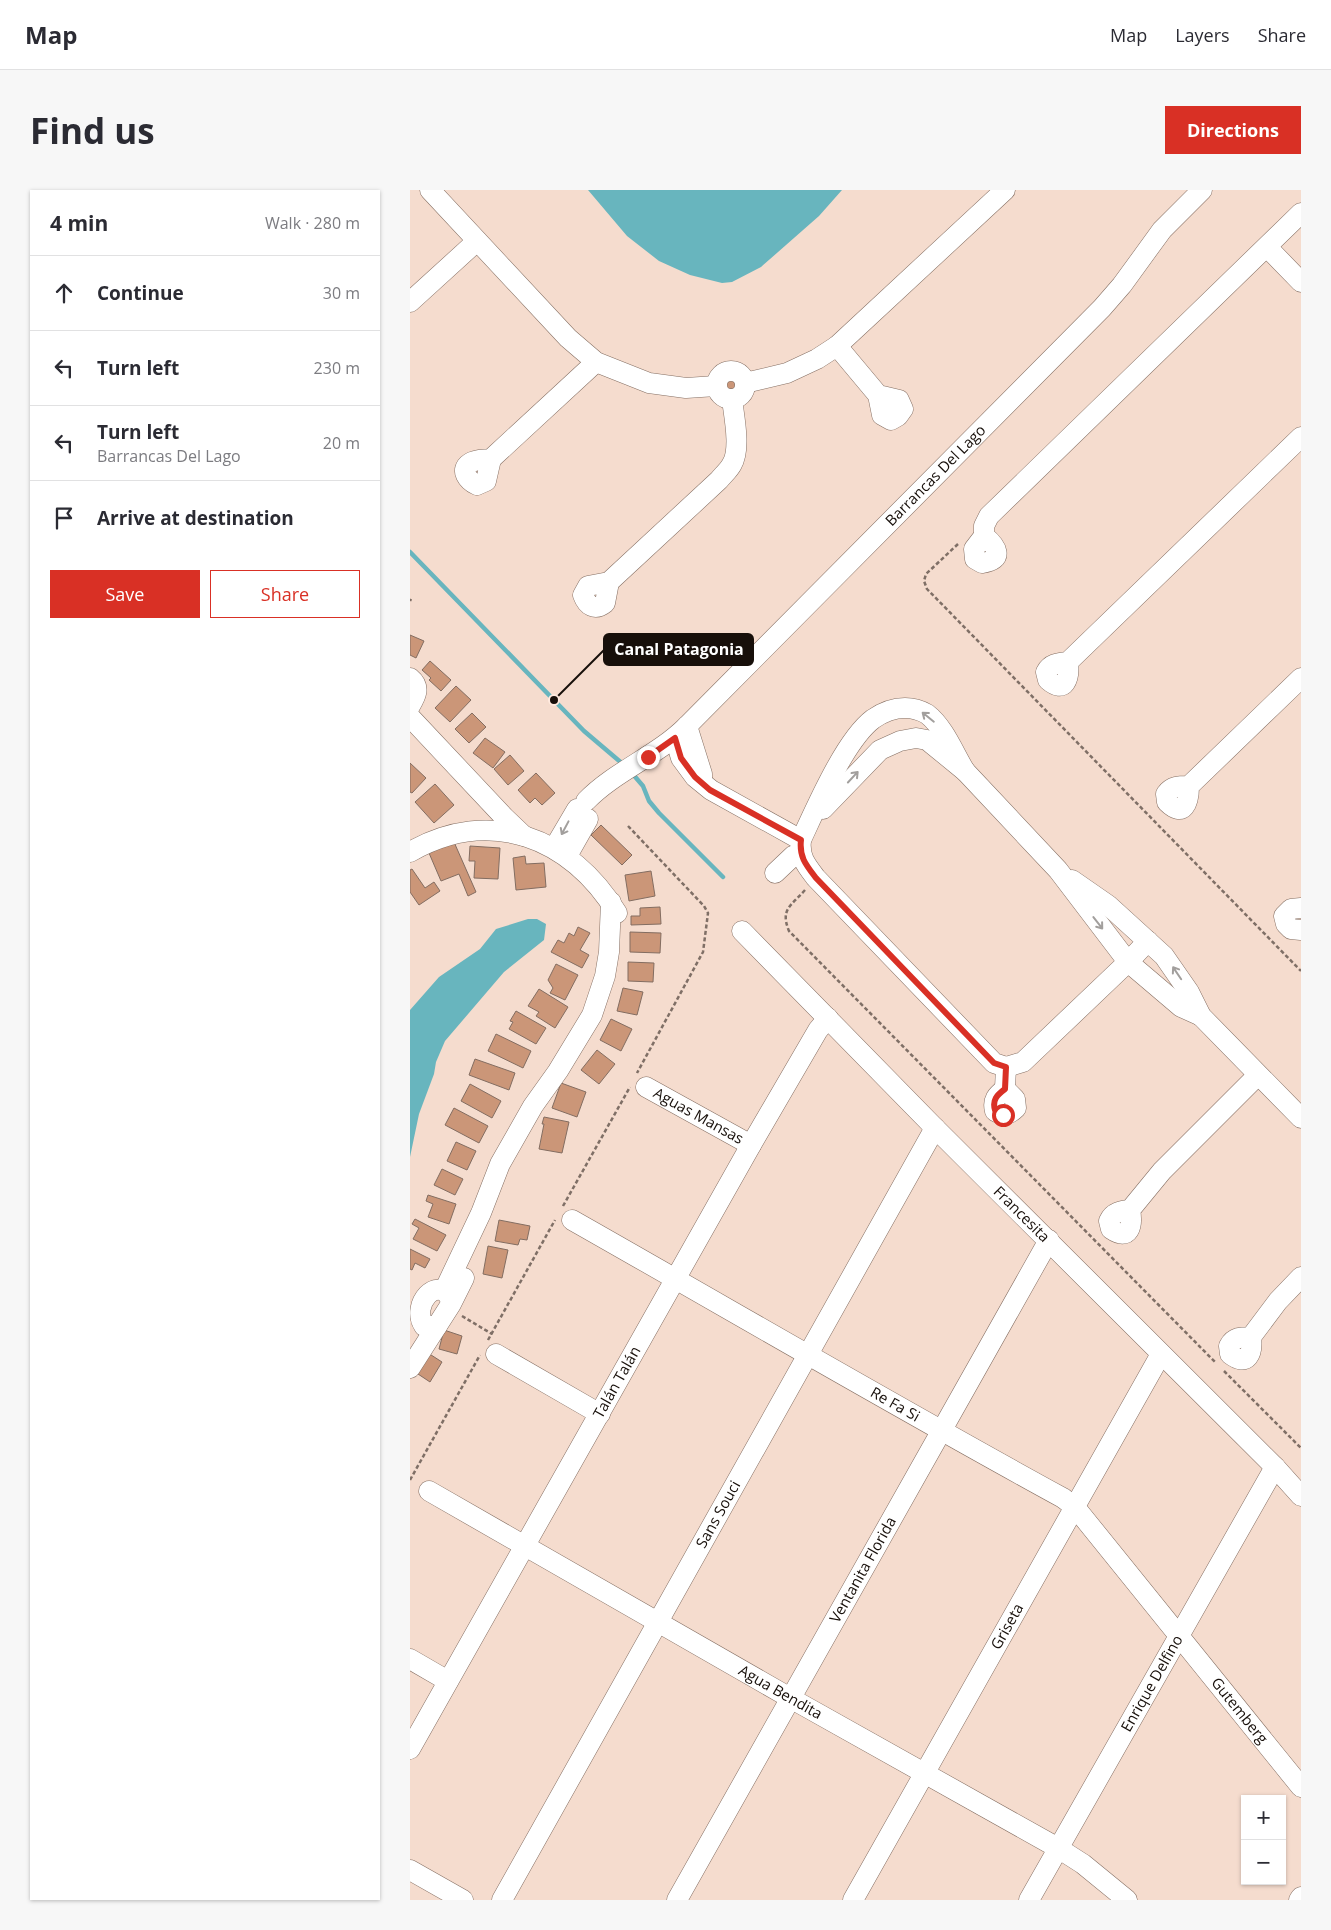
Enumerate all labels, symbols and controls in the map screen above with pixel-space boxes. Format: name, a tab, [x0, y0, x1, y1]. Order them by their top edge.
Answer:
text: Map	[25, 18, 77, 51]
text: Map	[1110, 23, 1147, 47]
text: Layers	[1175, 23, 1230, 47]
text: Share	[1258, 23, 1306, 47]
button: Directions	[1165, 106, 1301, 154]
text: Find us	[30, 107, 155, 154]
text: 4 min	[50, 209, 108, 237]
text: Walk · 280 m	[265, 212, 360, 234]
icon: ahead	[50, 279, 78, 307]
text: Continue	[97, 280, 184, 306]
text: 30 m	[323, 282, 360, 304]
icon: left	[50, 354, 78, 382]
text: Turn left	[97, 355, 179, 381]
text: 230 m	[314, 357, 360, 379]
text: Turn left	[97, 419, 179, 445]
street label: Barrancas Del Lago	[880, 420, 990, 530]
icon: left	[50, 429, 78, 457]
text: 20 m	[323, 432, 360, 454]
text: Barrancas Del Lago	[97, 445, 241, 467]
icon: arrive	[50, 504, 78, 532]
text: Arrive at destination	[97, 505, 294, 531]
button: Save	[50, 570, 200, 618]
button: Share	[210, 570, 360, 618]
callout: Canal Patagonia	[604, 634, 753, 665]
text: Canal Patagonia	[614, 638, 744, 660]
one-way arrow	[921, 712, 935, 722]
route end	[637, 746, 660, 769]
one-way arrow	[847, 770, 859, 783]
one-way arrow	[560, 820, 569, 835]
one-way arrow	[1092, 917, 1103, 930]
one-way arrow	[1172, 966, 1182, 980]
street label: Aguas Mansas	[650, 1082, 748, 1148]
route start	[992, 1104, 1015, 1127]
street label: Francesita	[990, 1181, 1055, 1246]
street label: Talán Talán	[588, 1342, 644, 1422]
street label: Re Fa Si	[867, 1382, 924, 1425]
street label: Sans Souci	[690, 1477, 744, 1551]
street label: Ventanita Florida	[824, 1513, 900, 1626]
street label: Griseta	[985, 1599, 1027, 1653]
street label: Enrique Delfino	[1116, 1631, 1187, 1735]
street label: Agua Bendita	[736, 1660, 826, 1723]
street label: Gutemberg	[1207, 1673, 1273, 1747]
map controls	[1241, 1795, 1286, 1885]
button: +	[1241, 1795, 1286, 1840]
button: −	[1241, 1840, 1286, 1885]

